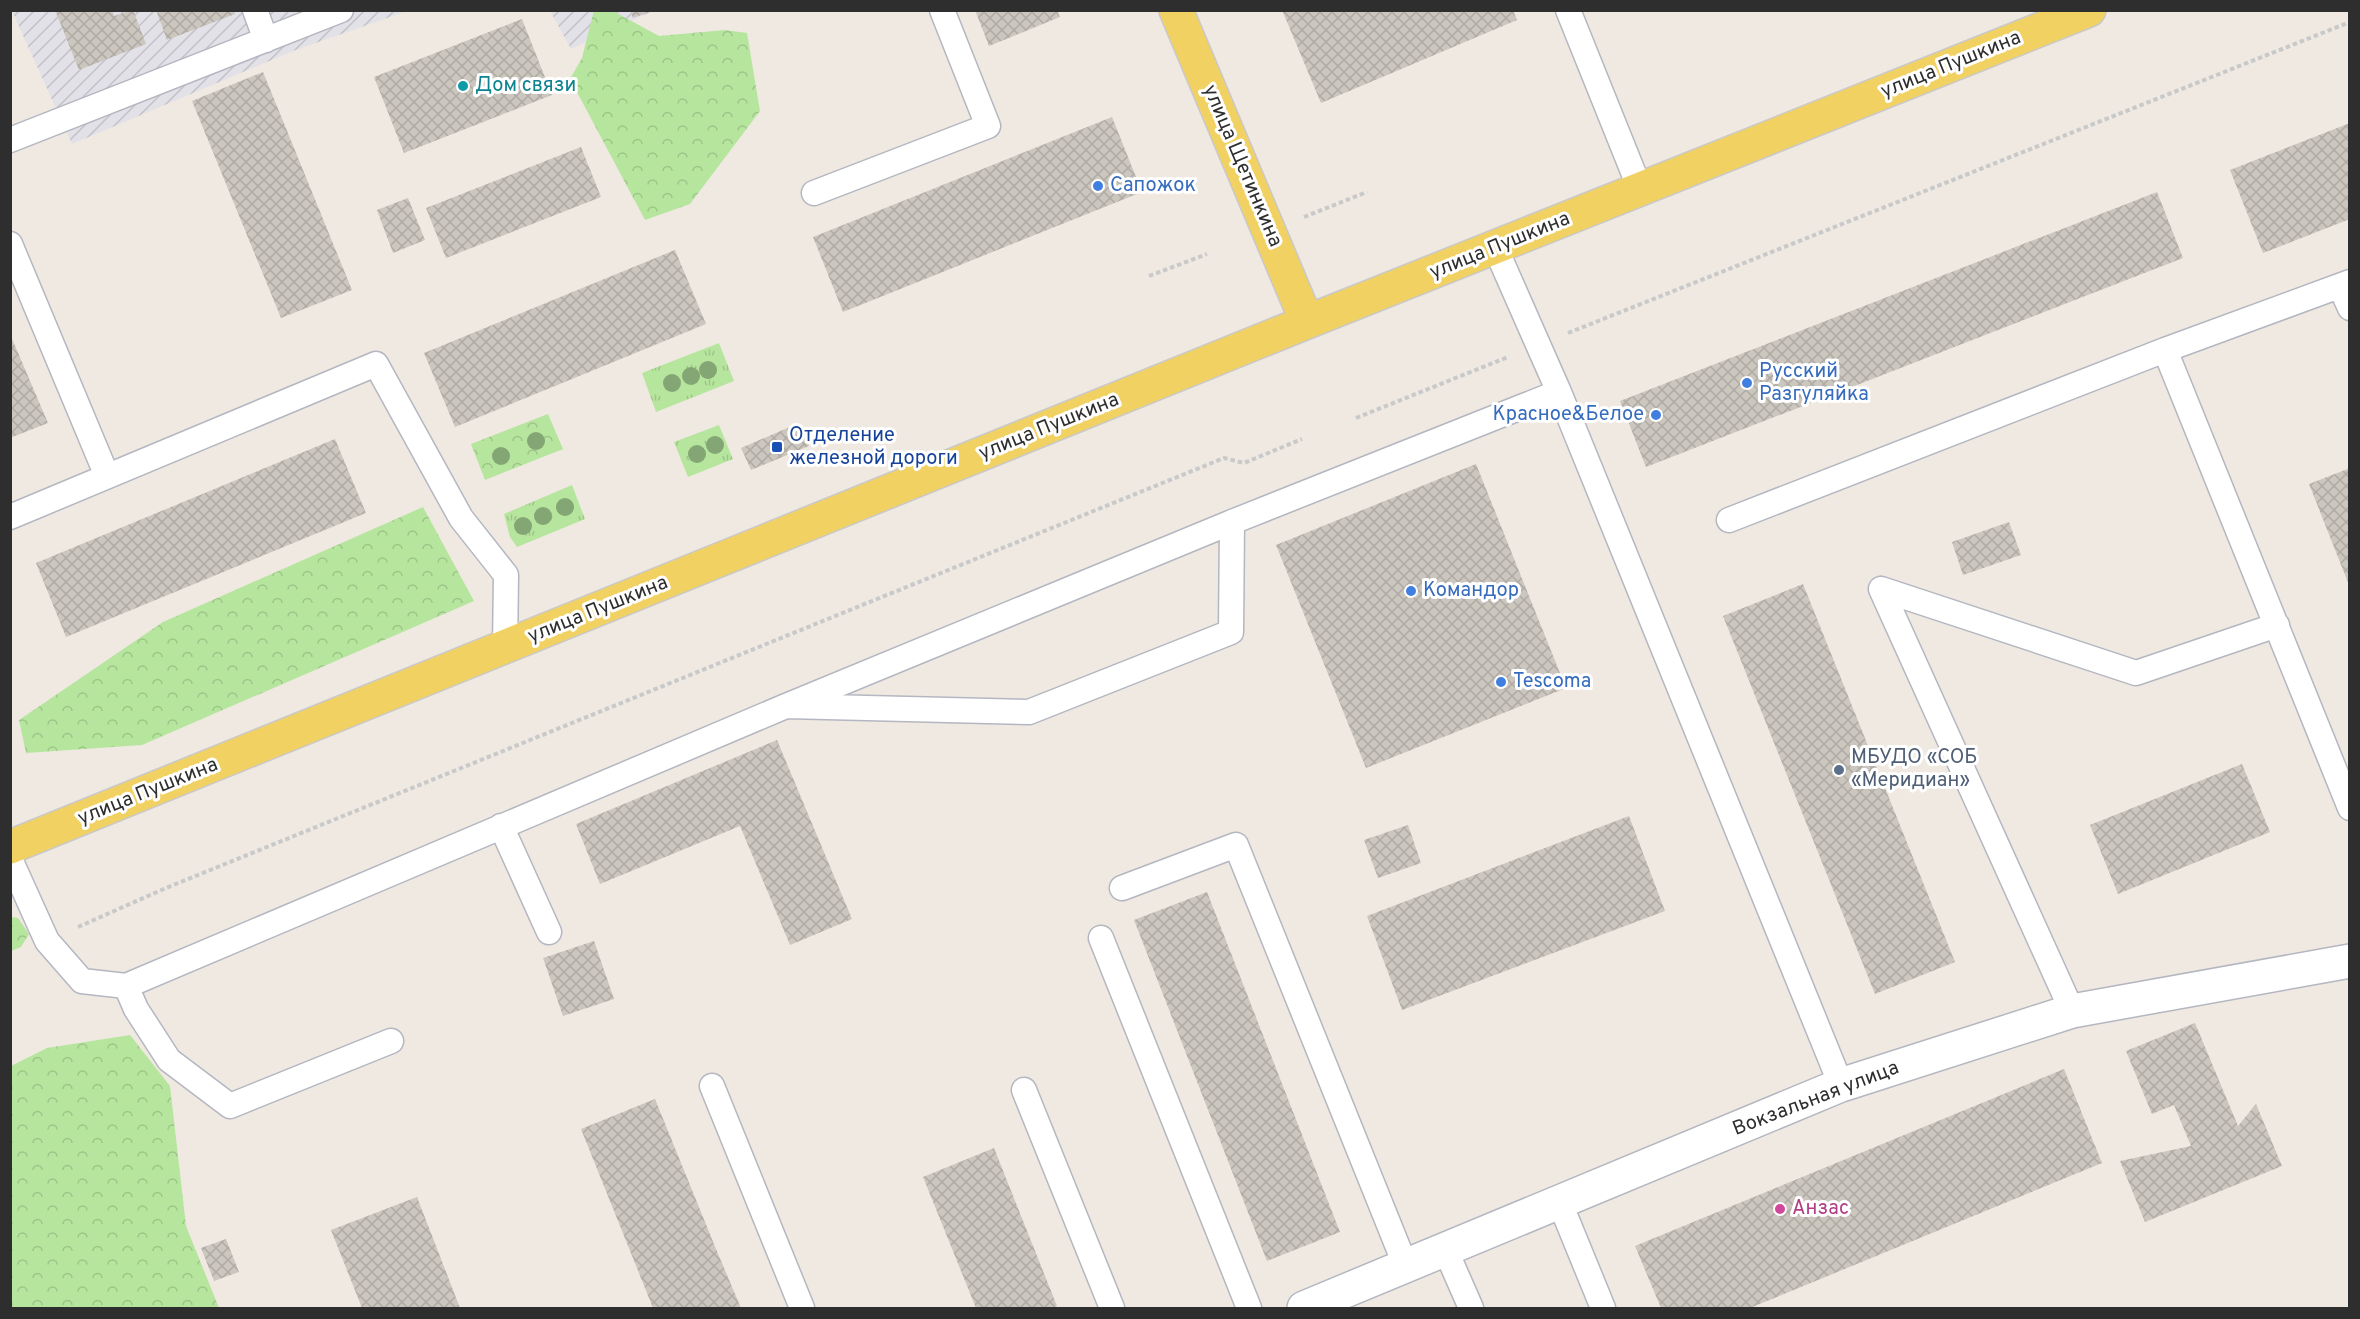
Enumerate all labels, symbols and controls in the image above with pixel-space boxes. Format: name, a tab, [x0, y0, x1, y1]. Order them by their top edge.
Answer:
street label: улица Пушкина	[1877, 25, 2025, 105]
place label: Дом связи	[475, 73, 576, 99]
marker: Дом связи	[456, 79, 470, 93]
street label: улица Щетинкина	[1196, 81, 1288, 251]
place label: Сапожок	[1110, 173, 1196, 199]
marker: Сапожок	[1091, 179, 1105, 193]
street label: улица Пушкина	[1426, 206, 1574, 286]
place label: Русский Разгуляйка	[1759, 359, 1869, 408]
marker: Русский Разгуляйка	[1740, 376, 1754, 390]
street label: улица Пушкина	[975, 387, 1123, 467]
place label: Красное&Белое	[1493, 402, 1644, 428]
marker: Красное&Белое	[1649, 408, 1663, 422]
place label: Отделение железной дороги	[789, 423, 958, 472]
marker: Отделение железной дороги	[770, 440, 784, 454]
street label: улица Пушкина	[524, 570, 672, 650]
place label: Командор	[1423, 578, 1519, 604]
marker: Командор	[1404, 584, 1418, 598]
place label: Tescoma	[1513, 669, 1591, 695]
marker: Tescoma	[1494, 675, 1508, 689]
place label: МБУДО «СОБ «Меридиан»	[1851, 745, 1977, 794]
street label: улица Пушкина	[74, 752, 222, 832]
marker: МБУДО «СОБ «Меридиан»	[1832, 763, 1846, 777]
street label: Вокзальная улица	[1729, 1055, 1903, 1143]
place label: Анзас	[1792, 1196, 1849, 1222]
marker: Анзас	[1773, 1202, 1787, 1216]

